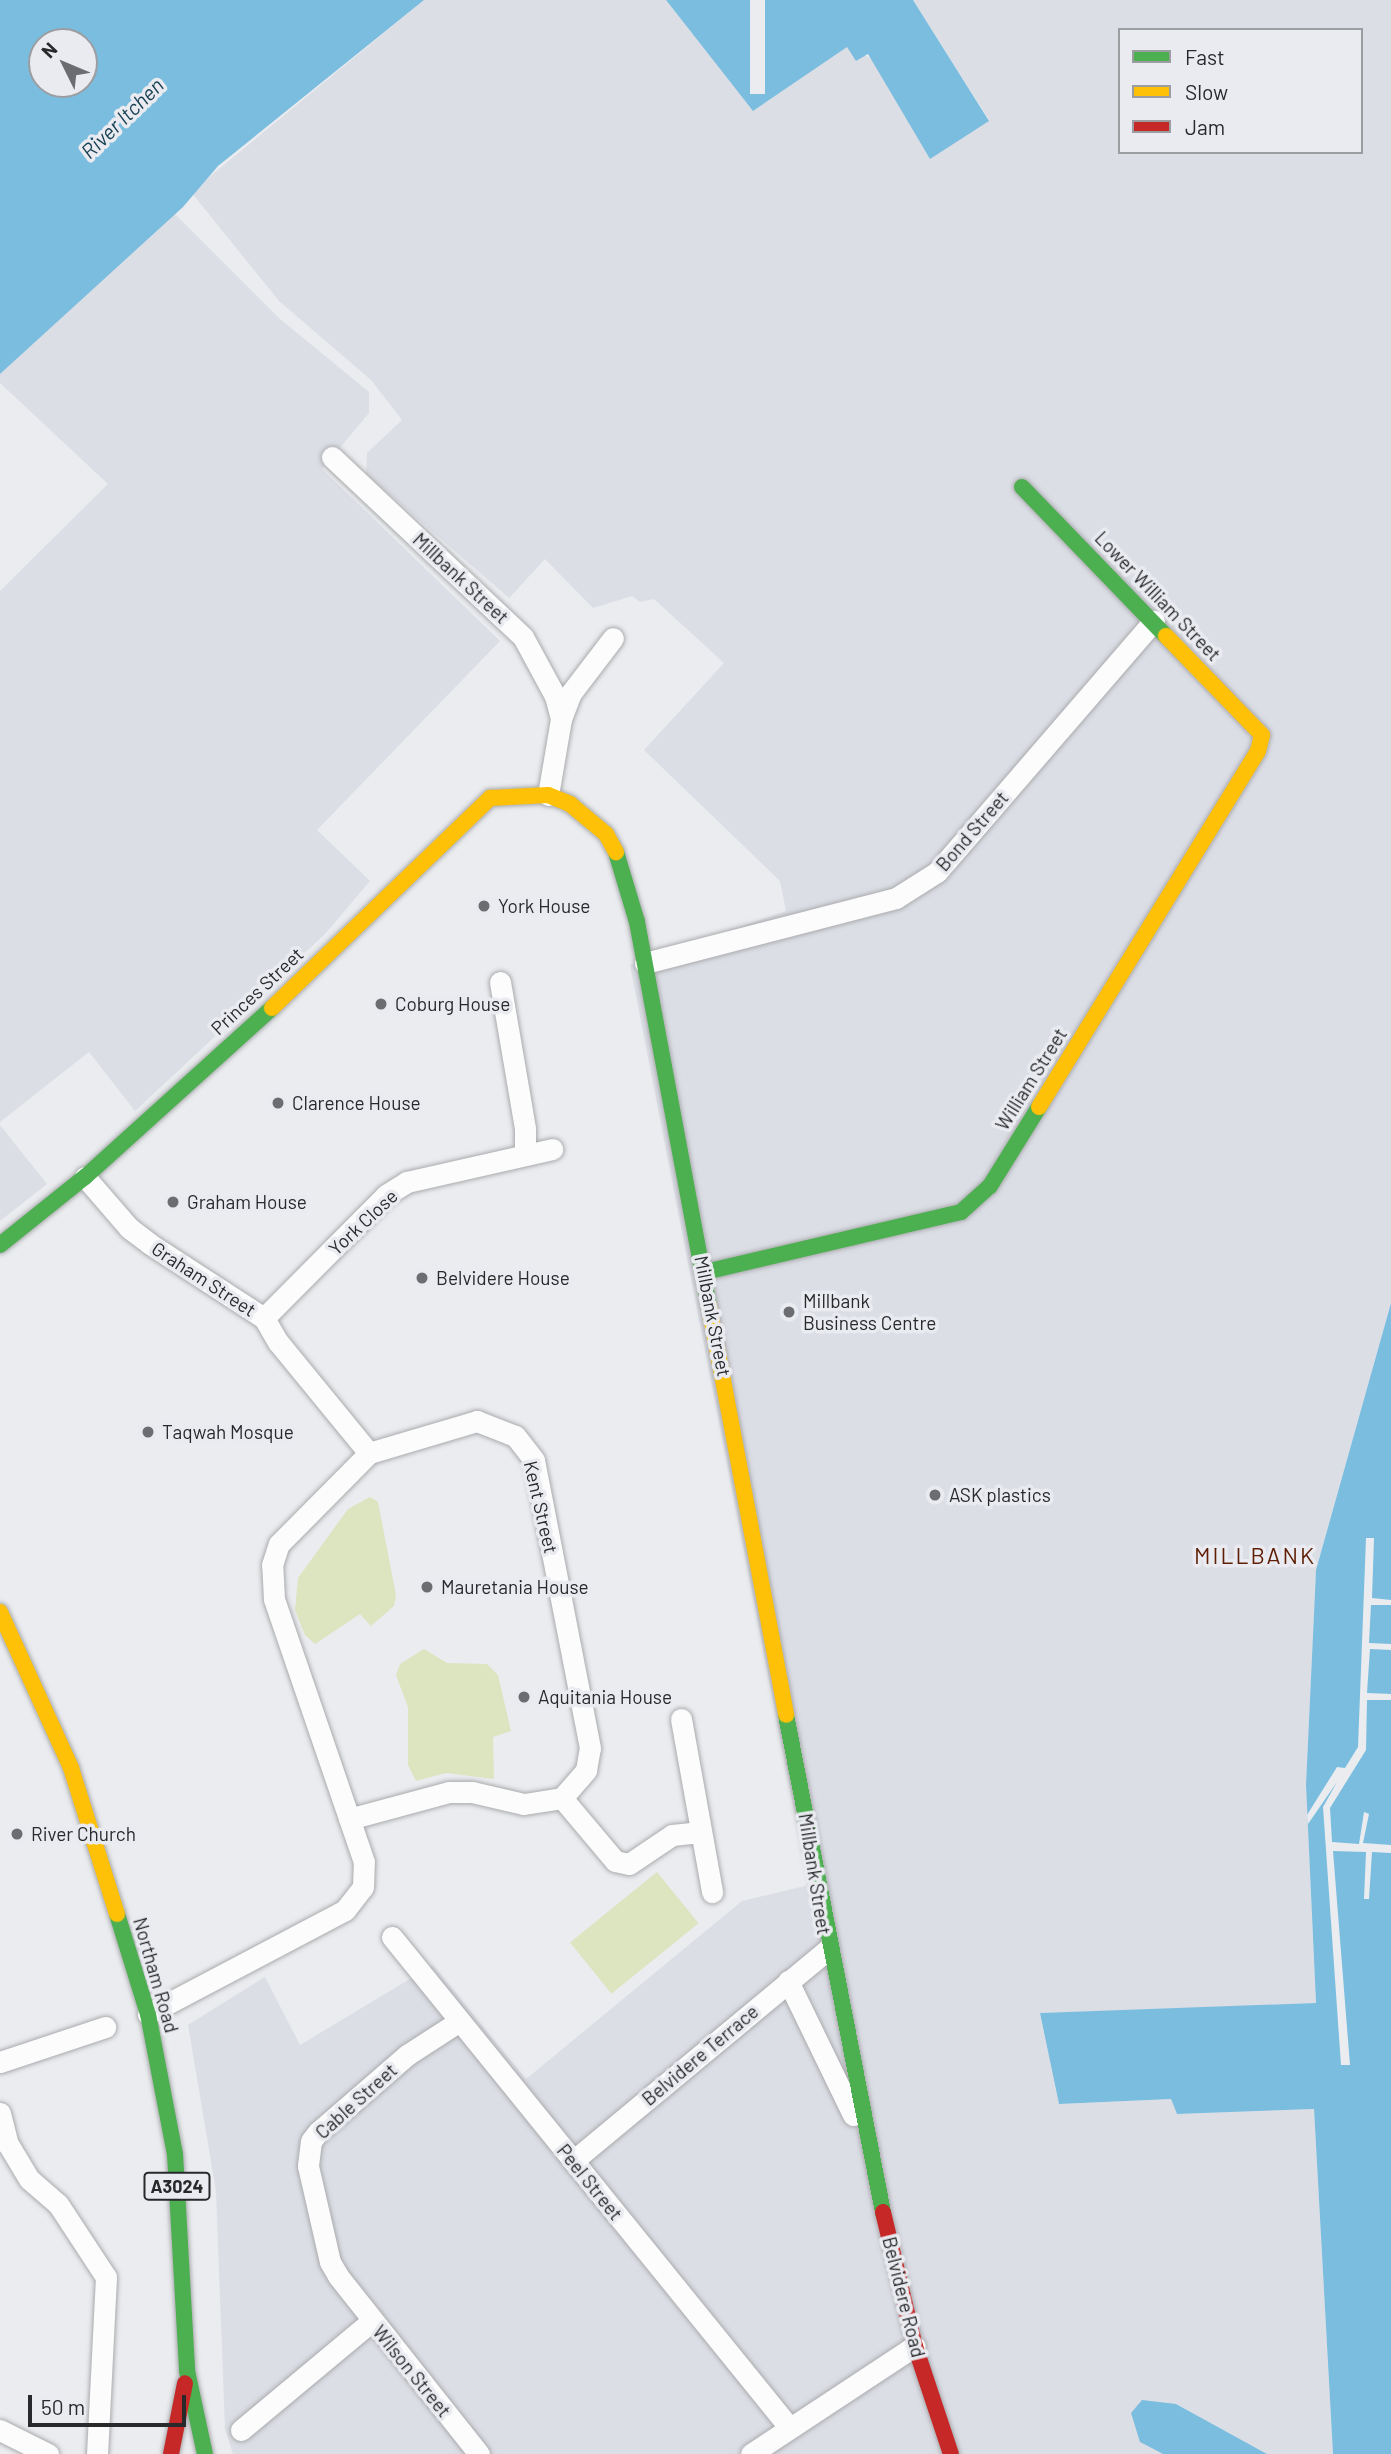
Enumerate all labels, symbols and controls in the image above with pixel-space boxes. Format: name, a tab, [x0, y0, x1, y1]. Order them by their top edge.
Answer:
north arrow	[28, 28, 98, 98]
legend	[1118, 28, 1363, 154]
text: N	[36, 37, 61, 62]
text: Fast	[1185, 44, 1225, 69]
water label: River Itchen	[75, 72, 169, 164]
text: Slow	[1185, 79, 1228, 104]
text: Jam	[1185, 114, 1225, 139]
street label: Lower William Street	[1090, 527, 1226, 665]
street label: Millbank Street	[408, 528, 514, 628]
street label: Bond Street	[931, 786, 1013, 876]
place label: York House	[498, 895, 590, 917]
marker: York House	[476, 898, 492, 914]
street label: Princes Street	[206, 943, 308, 1039]
place label: Coburg House	[395, 993, 510, 1015]
marker: Coburg House	[373, 996, 389, 1012]
street label: William Street	[991, 1024, 1071, 1134]
place label: Clarence House	[292, 1092, 421, 1114]
marker: Clarence House	[270, 1095, 286, 1111]
street label: York Close	[324, 1184, 402, 1260]
place label: Graham House	[187, 1191, 307, 1213]
marker: Graham House	[165, 1194, 181, 1210]
street label: Graham Street	[148, 1237, 260, 1321]
street label: Millbank Street	[690, 1254, 736, 1378]
place label: Belvidere House	[436, 1267, 570, 1289]
marker: Belvidere House	[414, 1270, 430, 1286]
place label: Millbank Business Centre	[803, 1290, 936, 1334]
marker: Millbank Business Centre	[781, 1304, 797, 1320]
place label: Taqwah Mosque	[162, 1421, 294, 1443]
marker: Taqwah Mosque	[140, 1424, 156, 1440]
street label: Kent Street	[519, 1459, 563, 1555]
place label: ASK plastics	[949, 1484, 1051, 1506]
marker: ASK plastics	[927, 1487, 943, 1503]
district label: MILLBANK	[1195, 1541, 1315, 1569]
place label: Mauretania House	[441, 1576, 589, 1598]
marker: Mauretania House	[419, 1579, 435, 1595]
place label: Aquitania House	[538, 1686, 672, 1708]
marker: Aquitania House	[516, 1689, 532, 1705]
street label: Millbank Street	[794, 1812, 836, 1936]
place label: River Church	[31, 1823, 136, 1845]
marker: River Church	[9, 1826, 25, 1842]
street label: Northam Road	[129, 1915, 183, 2035]
street label: Belvidere Terrace	[637, 2000, 763, 2110]
street label: Cable Street	[311, 2059, 401, 2143]
street label: Peel Street	[552, 2139, 628, 2225]
road number: A3024	[142, 2172, 212, 2200]
street label: Belvidere Road	[878, 2234, 930, 2360]
street label: Wilson Street	[368, 2321, 456, 2421]
scale bar	[32, 2380, 189, 2424]
text: 50 m	[41, 2394, 85, 2419]

